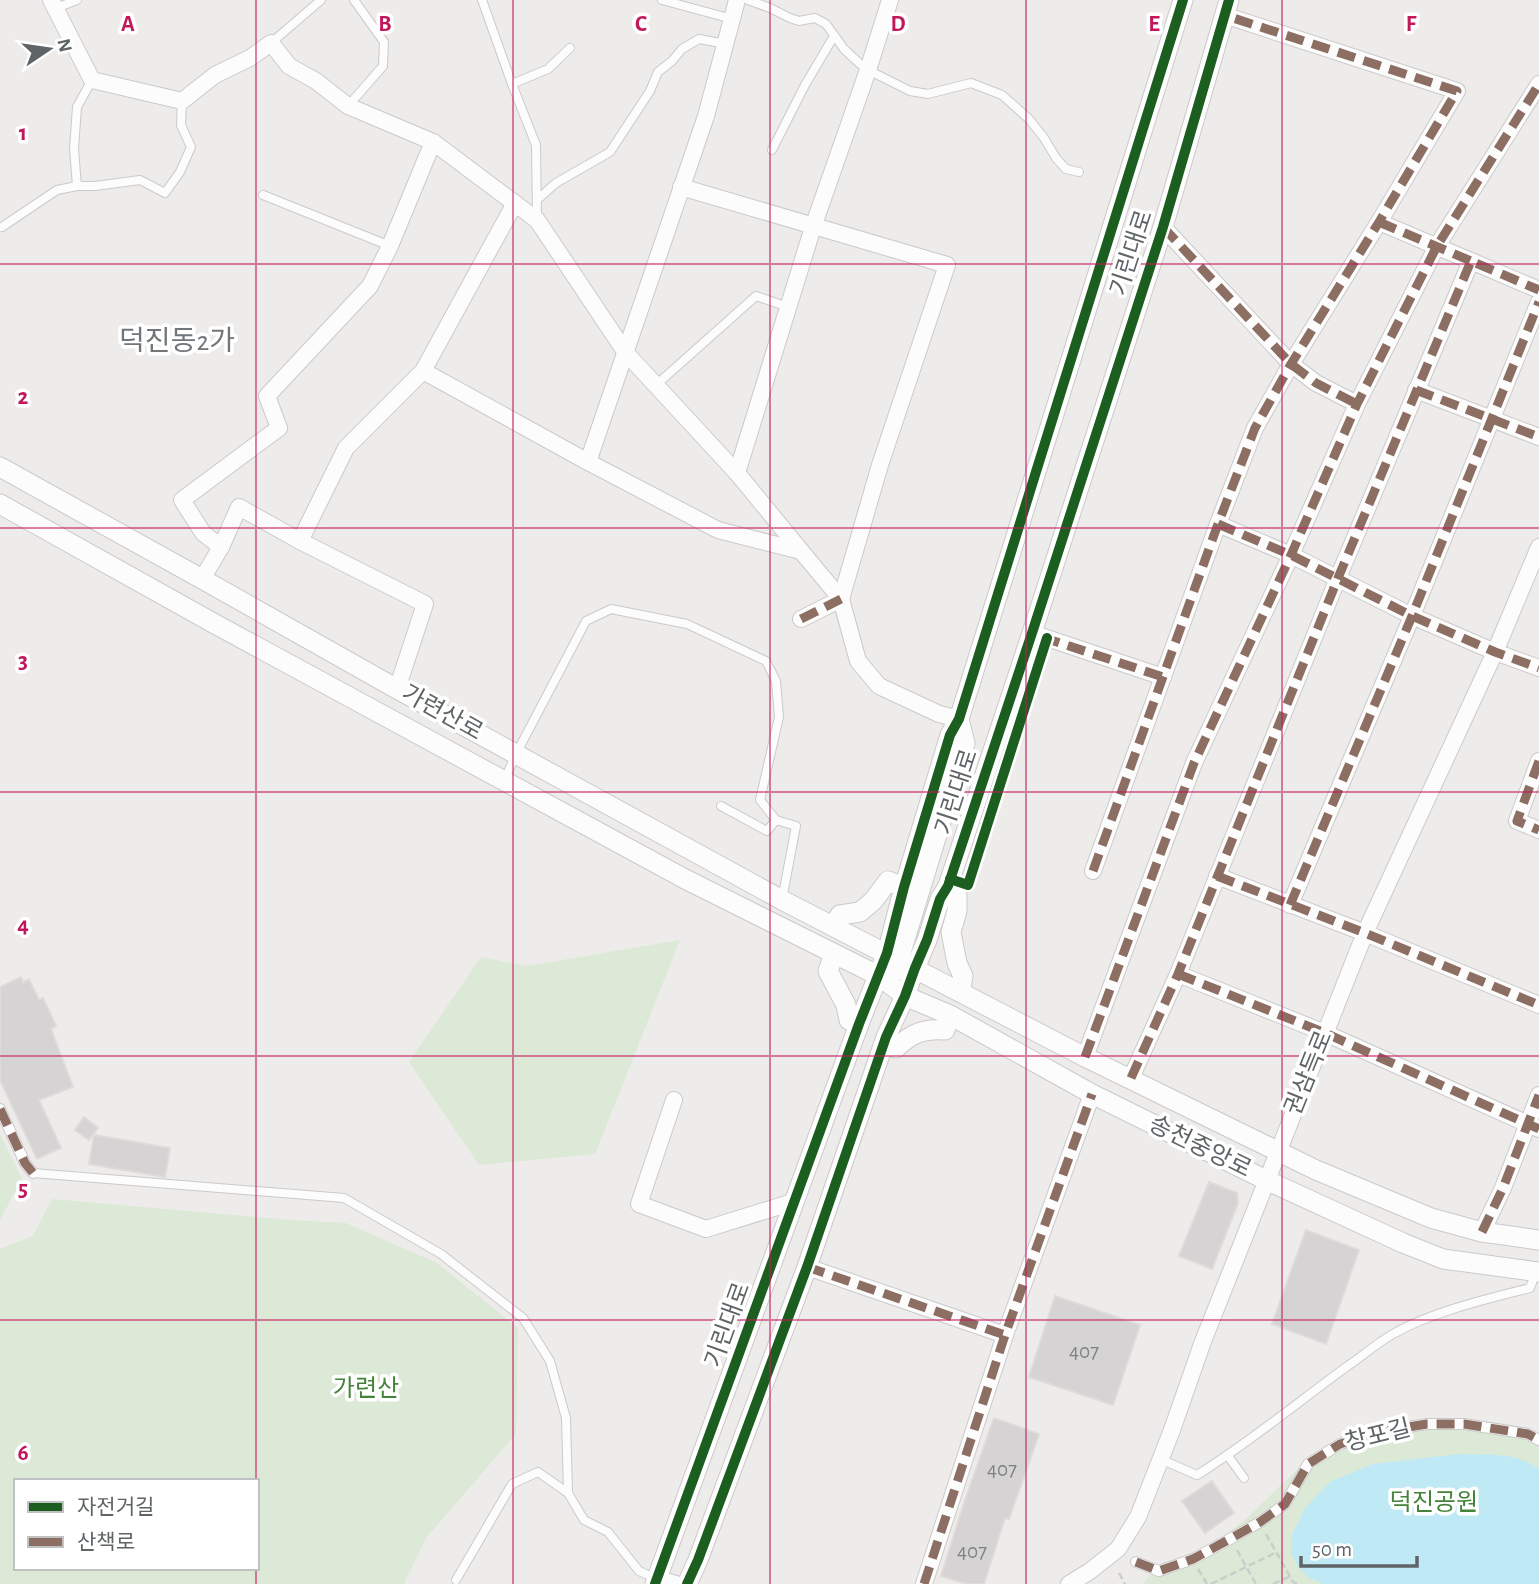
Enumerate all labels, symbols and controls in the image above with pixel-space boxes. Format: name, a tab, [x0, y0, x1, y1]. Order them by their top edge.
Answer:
text: A	[121, 13, 135, 36]
text: B	[378, 13, 392, 36]
text: C	[635, 13, 647, 36]
text: D	[890, 13, 906, 36]
text: E	[1148, 13, 1160, 36]
text: F	[1406, 13, 1417, 36]
north arrow	[14, 14, 84, 84]
text: N	[53, 37, 75, 54]
text: 1	[19, 122, 27, 145]
street label: 기린대로	[1106, 207, 1157, 299]
district label: 덕진동2가	[119, 326, 235, 356]
text: 2	[18, 386, 29, 409]
text: 3	[18, 650, 28, 673]
street label: 가련산로	[398, 680, 487, 745]
street label: 기린대로	[931, 746, 982, 838]
text: 4	[17, 914, 29, 937]
street label: 권삼득로	[1280, 1027, 1337, 1118]
street label: 송천중앙로	[1145, 1110, 1256, 1182]
text: 5	[18, 1178, 28, 1201]
street label: 기린대로	[701, 1279, 754, 1371]
house number: 407	[1069, 1341, 1099, 1362]
park label: 가련산	[333, 1376, 399, 1401]
street label: 창포길	[1343, 1415, 1413, 1456]
text: 6	[17, 1442, 29, 1465]
house number: 407	[987, 1459, 1017, 1480]
legend	[14, 1479, 259, 1570]
park label: 덕진공원	[1390, 1490, 1478, 1515]
text: 자전거길	[77, 1496, 154, 1518]
scale bar	[1301, 1524, 1416, 1568]
text: 산책로	[77, 1531, 135, 1553]
text: 50 m	[1312, 1539, 1352, 1560]
house number: 407	[957, 1541, 987, 1562]

